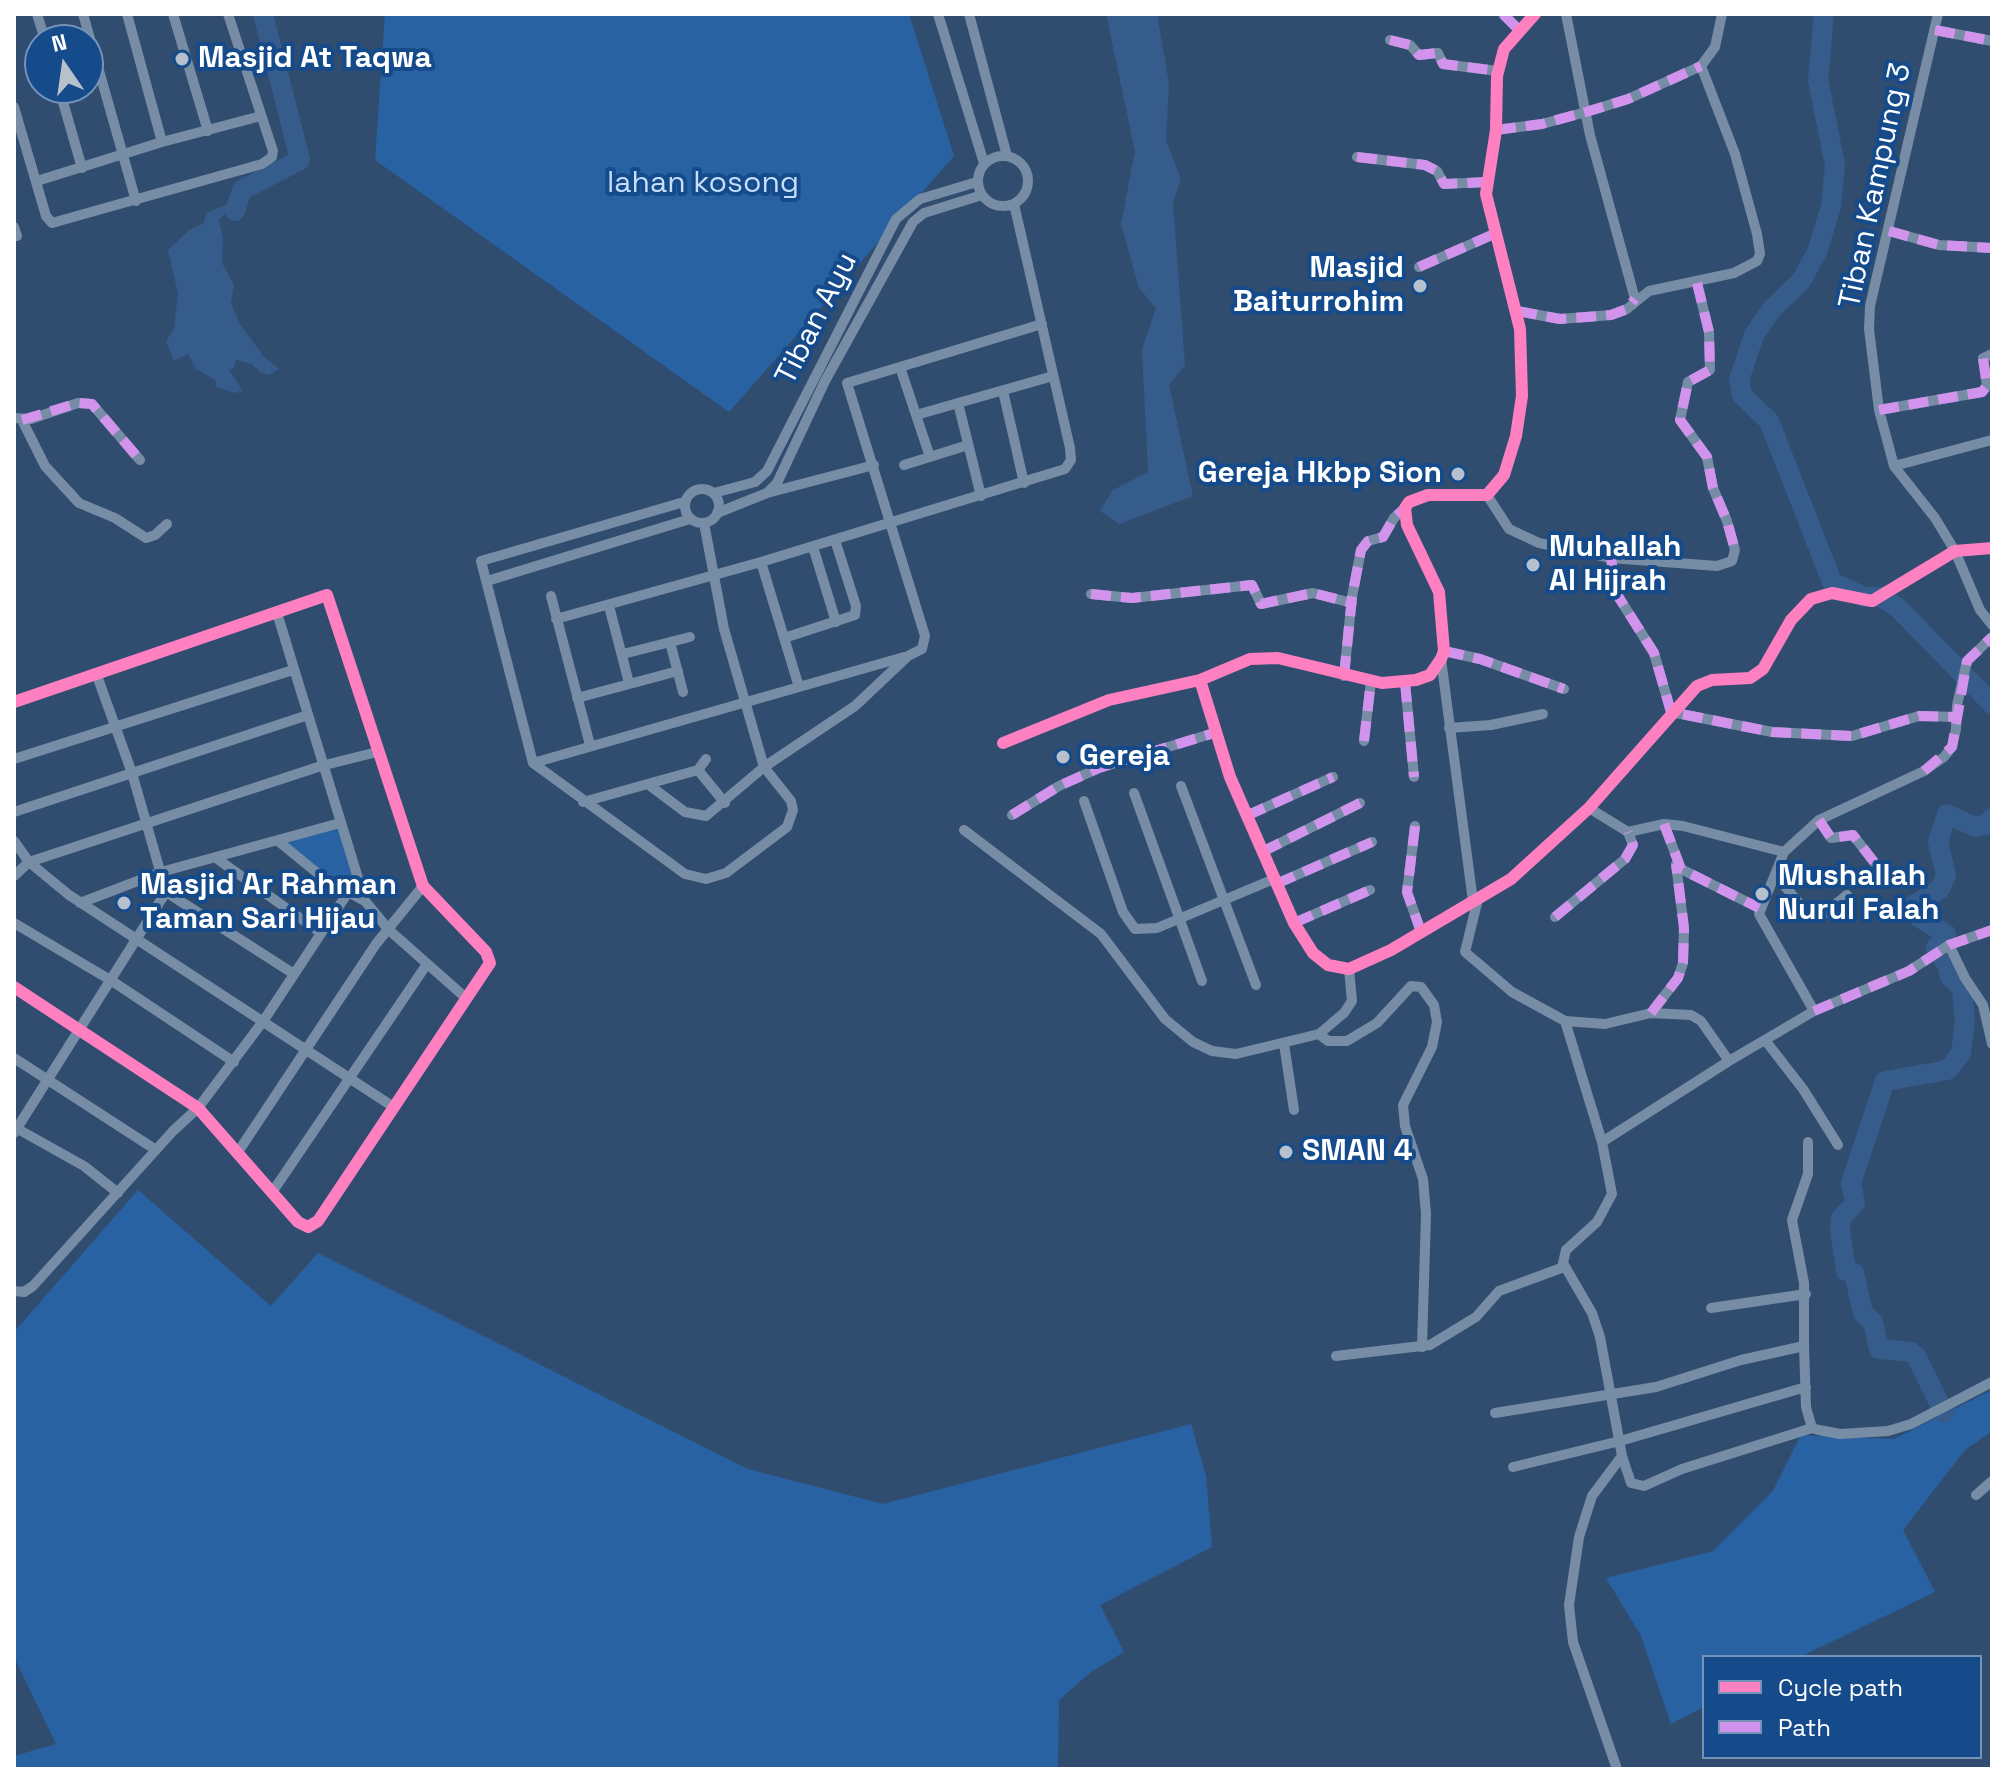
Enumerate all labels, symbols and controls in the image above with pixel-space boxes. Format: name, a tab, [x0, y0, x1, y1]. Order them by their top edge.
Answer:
north arrow	[24, 24, 104, 104]
text: N	[49, 27, 69, 58]
place label: Masjid At Taqwa	[198, 41, 432, 77]
marker: Masjid At Taqwa	[173, 50, 191, 68]
street label: Tiban Kampung 3	[1832, 60, 1920, 312]
park label: lahan kosong	[607, 166, 799, 202]
street label: Tiban Ayu	[769, 247, 865, 391]
place label: Masjid Baiturrohim	[1233, 251, 1404, 322]
marker: Masjid Baiturrohim	[1411, 277, 1429, 295]
place label: Gereja Hkbp Sion	[1198, 456, 1442, 492]
marker: Gereja Hkbp Sion	[1449, 465, 1467, 483]
place label: Muhallah Al Hijrah	[1549, 530, 1682, 600]
marker: Muhallah Al Hijrah	[1524, 556, 1542, 574]
place label: Gereja	[1079, 739, 1170, 775]
marker: Gereja	[1054, 748, 1072, 766]
place label: Mushallah Nurul Falah	[1778, 859, 1939, 930]
place label: Masjid Ar Rahman Taman Sari Hijau	[140, 868, 397, 938]
marker: Mushallah Nurul Falah	[1753, 885, 1771, 903]
marker: Masjid Ar Rahman Taman Sari Hijau	[115, 894, 133, 912]
place label: SMAN 4	[1302, 1134, 1412, 1170]
marker: SMAN 4	[1277, 1143, 1295, 1161]
legend	[1702, 1655, 1982, 1759]
text: Cycle path	[1778, 1672, 1903, 1703]
text: Path	[1778, 1712, 1831, 1743]

